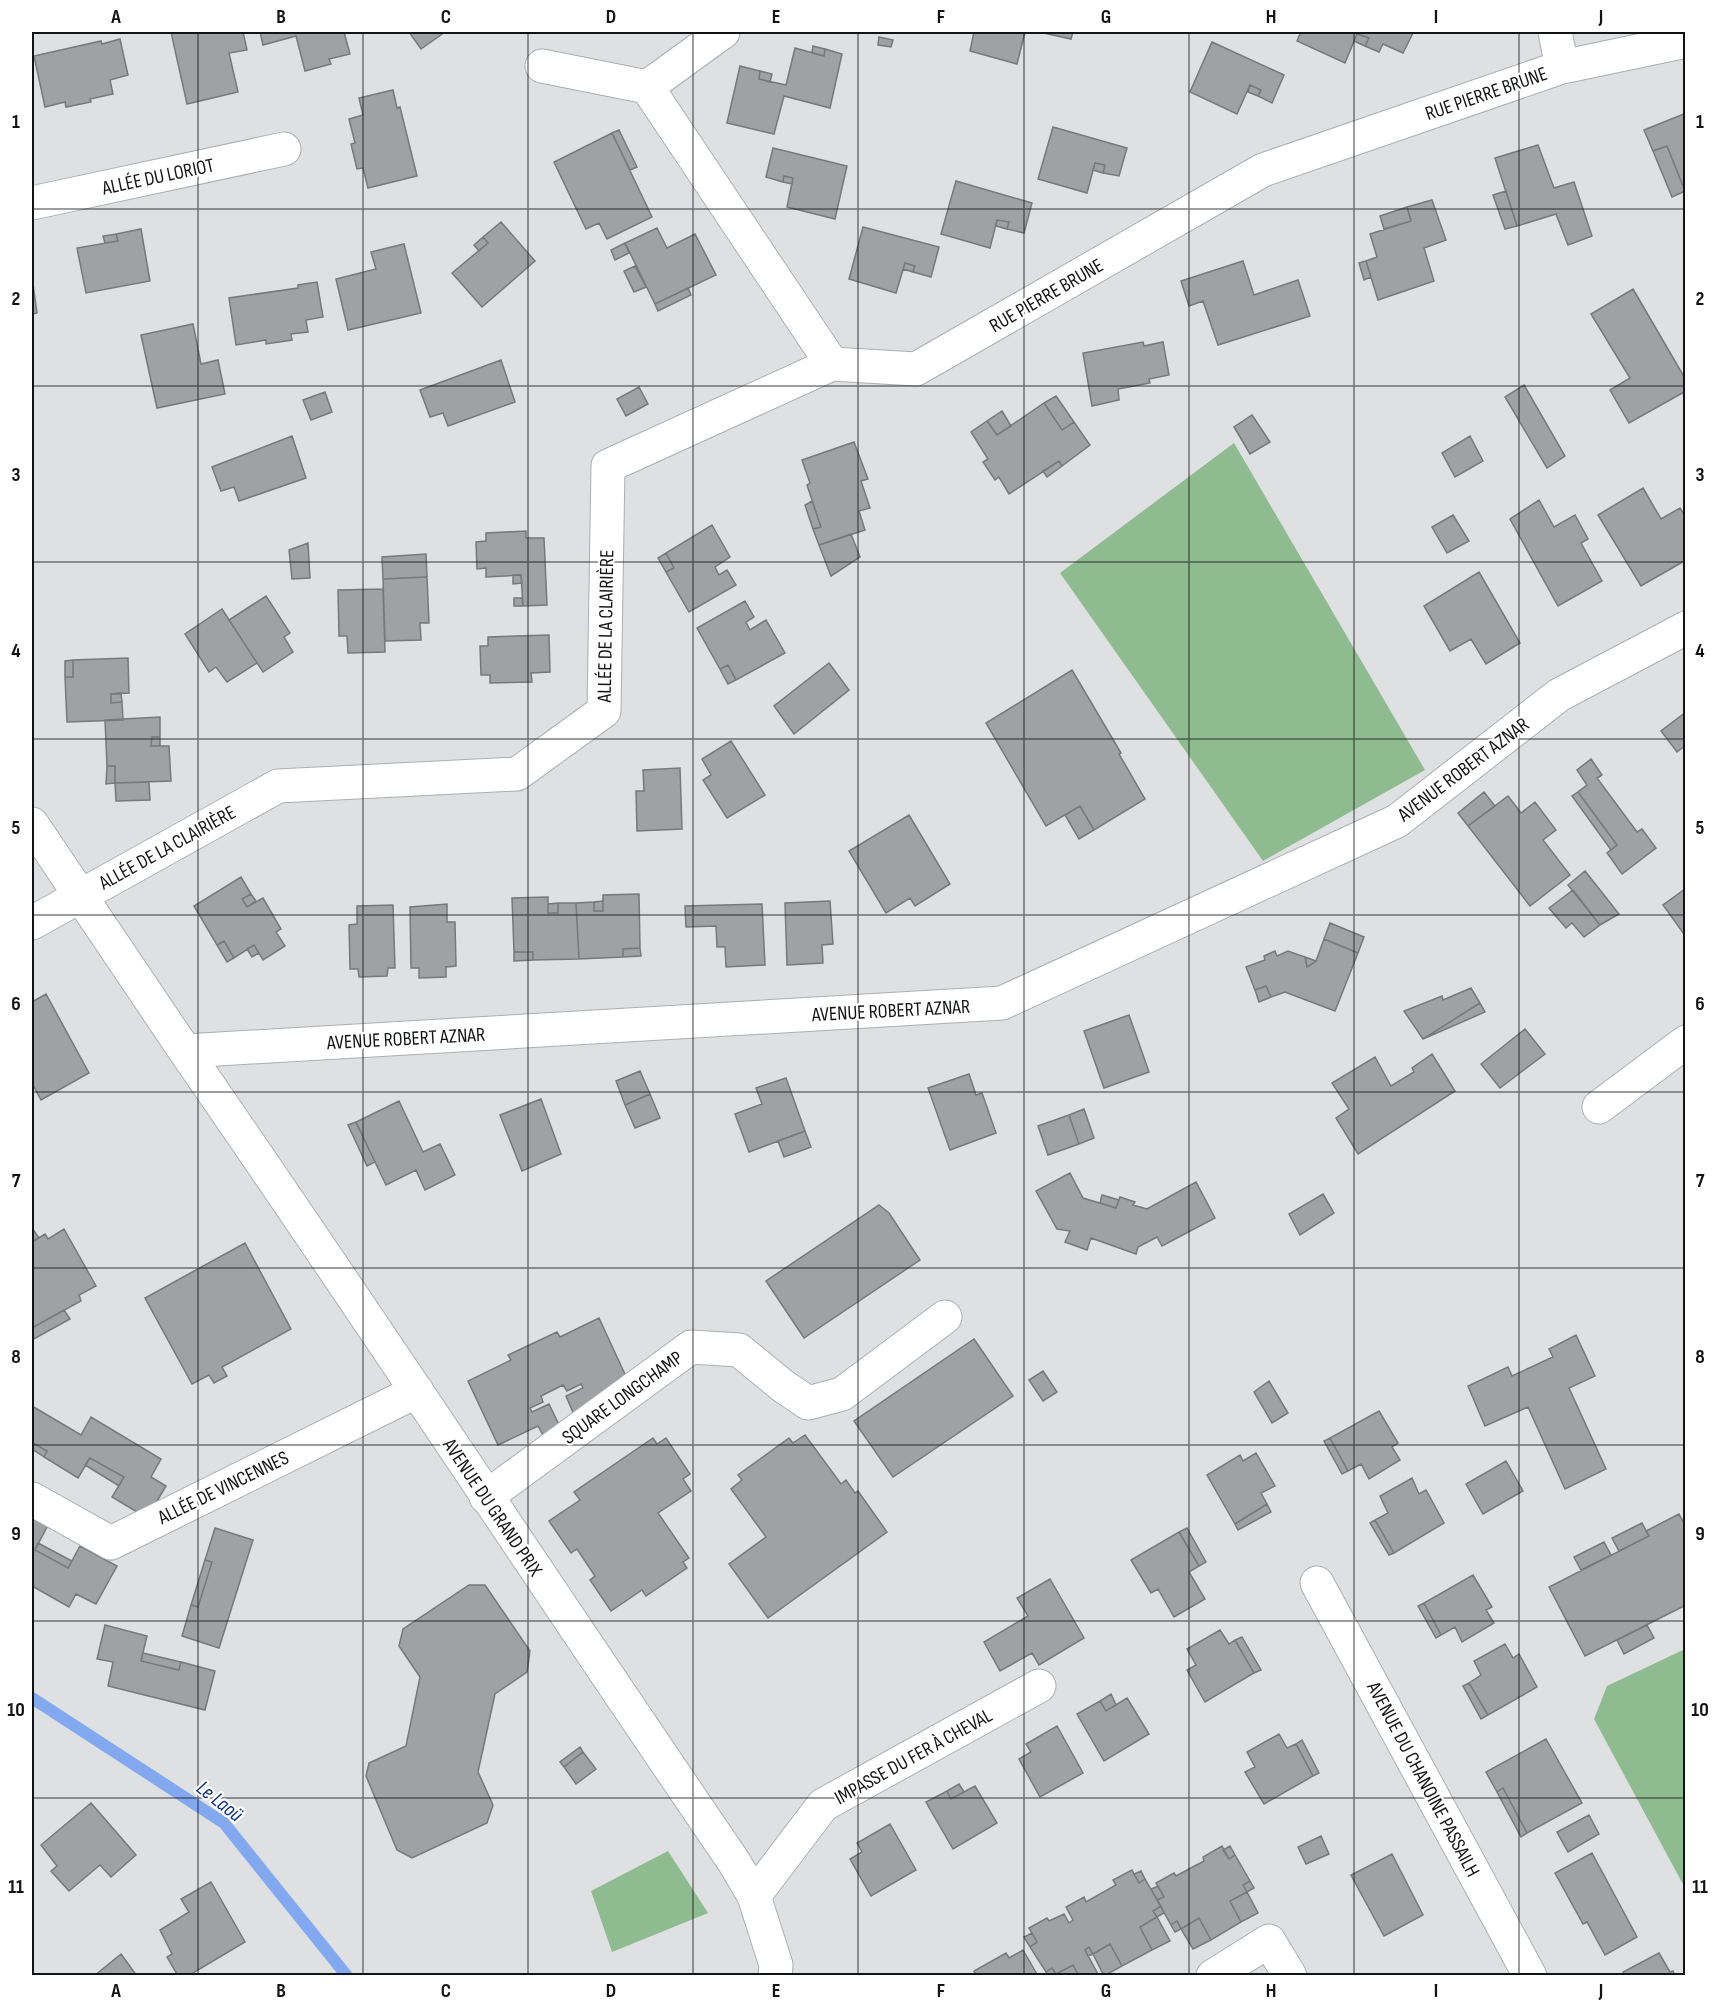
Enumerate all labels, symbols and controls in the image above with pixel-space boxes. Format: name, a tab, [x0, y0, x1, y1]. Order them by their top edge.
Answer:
text: A	[110, 5, 121, 29]
text: B	[276, 5, 286, 29]
text: C	[441, 5, 451, 29]
text: D	[606, 5, 616, 29]
text: E	[772, 5, 780, 29]
text: F	[937, 5, 945, 29]
text: G	[1101, 5, 1111, 29]
text: H	[1266, 5, 1276, 29]
text: I	[1434, 5, 1438, 29]
text: J	[1598, 5, 1603, 29]
street label: RUE PIERRE BRUNE	[1422, 62, 1550, 126]
text: 1	[12, 110, 20, 134]
text: 1	[1696, 110, 1704, 134]
street label: ALLÉE DU LORIOT	[99, 153, 216, 201]
street label: RUE PIERRE BRUNE	[985, 254, 1108, 338]
text: 2	[12, 287, 20, 311]
text: 2	[1696, 287, 1704, 311]
text: 3	[12, 463, 21, 487]
text: 3	[1696, 463, 1705, 487]
street label: ALLÉE DE LA CLAIRIÈRE	[593, 550, 619, 703]
text: 4	[11, 639, 21, 663]
text: 4	[1695, 639, 1705, 663]
street label: AVENUE ROBERT AZNAR	[1392, 713, 1534, 828]
street label: ALLÉE DE LA CLAIRIÈRE	[94, 800, 240, 896]
text: 5	[12, 816, 21, 840]
text: 5	[1696, 816, 1705, 840]
text: 6	[11, 992, 21, 1016]
text: 6	[1695, 992, 1705, 1016]
street label: AVENUE ROBERT AZNAR	[810, 995, 971, 1027]
street label: AVENUE ROBERT AZNAR	[325, 1023, 486, 1055]
text: 7	[12, 1169, 21, 1193]
text: 7	[1696, 1169, 1705, 1193]
text: 8	[11, 1345, 21, 1369]
text: 8	[1695, 1345, 1705, 1369]
street label: SQUARE LONGCHAMP	[558, 1346, 688, 1450]
street label: AVENUE DU GRAND PRIX	[437, 1433, 547, 1581]
street label: ALLÉE DE VINCENNES	[153, 1446, 293, 1530]
text: 9	[11, 1522, 21, 1546]
text: 9	[1695, 1522, 1705, 1546]
street label: AVENUE DU CHANOINE PASSAILH	[1361, 1677, 1485, 1881]
text: 10	[7, 1698, 25, 1722]
text: 10	[1691, 1698, 1709, 1722]
street label: IMPASSE DU FER À CHEVAL	[831, 1703, 997, 1810]
water label: Le Laoü	[192, 1776, 248, 1827]
text: 11	[8, 1875, 24, 1899]
text: 11	[1692, 1875, 1708, 1899]
text: A	[110, 1979, 121, 2003]
text: B	[276, 1979, 286, 2003]
text: C	[441, 1979, 451, 2003]
text: D	[606, 1979, 616, 2003]
text: E	[772, 1979, 780, 2003]
text: F	[937, 1979, 945, 2003]
text: G	[1101, 1979, 1111, 2003]
text: H	[1266, 1979, 1276, 2003]
text: I	[1434, 1979, 1438, 2003]
text: J	[1598, 1979, 1603, 2003]

